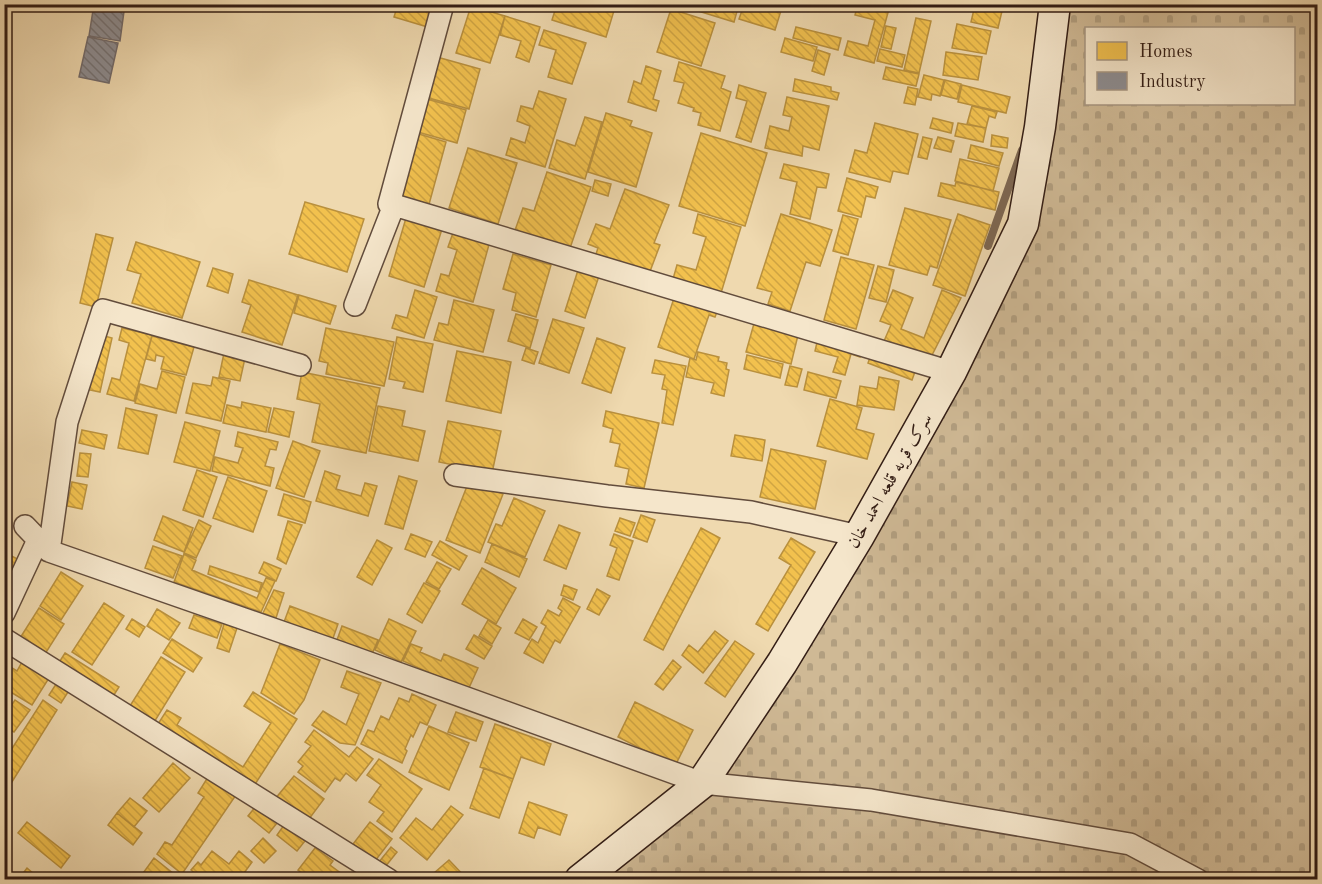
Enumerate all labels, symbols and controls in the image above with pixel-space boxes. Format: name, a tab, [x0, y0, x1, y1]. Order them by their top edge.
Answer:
legend	[1085, 27, 1295, 105]
text: Homes	[1139, 43, 1193, 61]
text: Industry	[1139, 73, 1206, 91]
street label: سرک قریه قلعه احمد خان	[844, 411, 938, 552]

